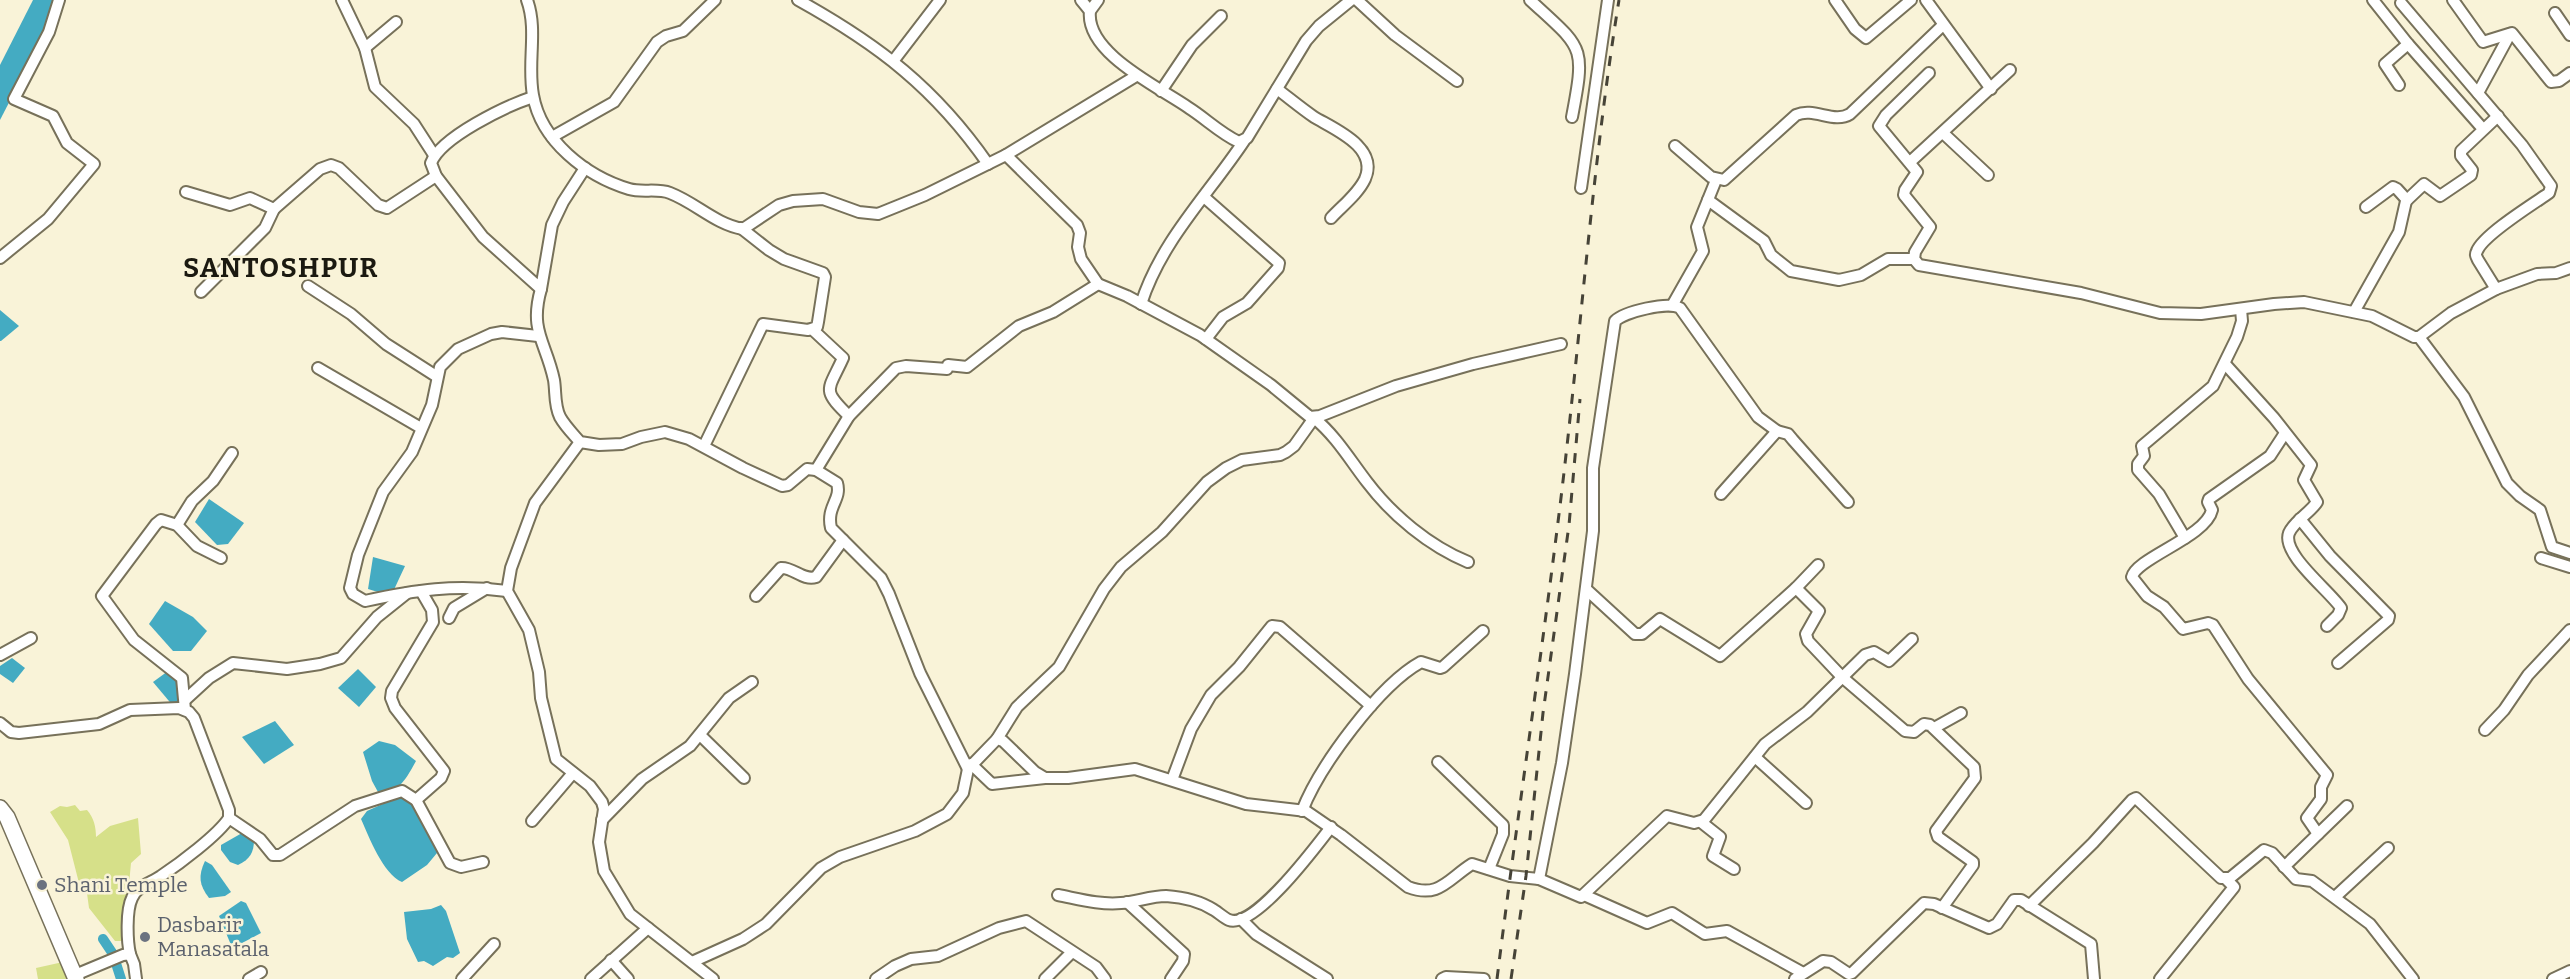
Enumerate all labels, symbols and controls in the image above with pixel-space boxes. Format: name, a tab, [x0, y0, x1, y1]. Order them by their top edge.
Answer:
district label: SANTOSHPUR	[183, 252, 379, 284]
place label: Shani Temple	[54, 872, 188, 898]
marker: Shani Temple	[35, 878, 49, 892]
place label: Dasbarir Manasatala	[157, 912, 270, 962]
marker: Dasbarir Manasatala	[138, 930, 152, 944]

